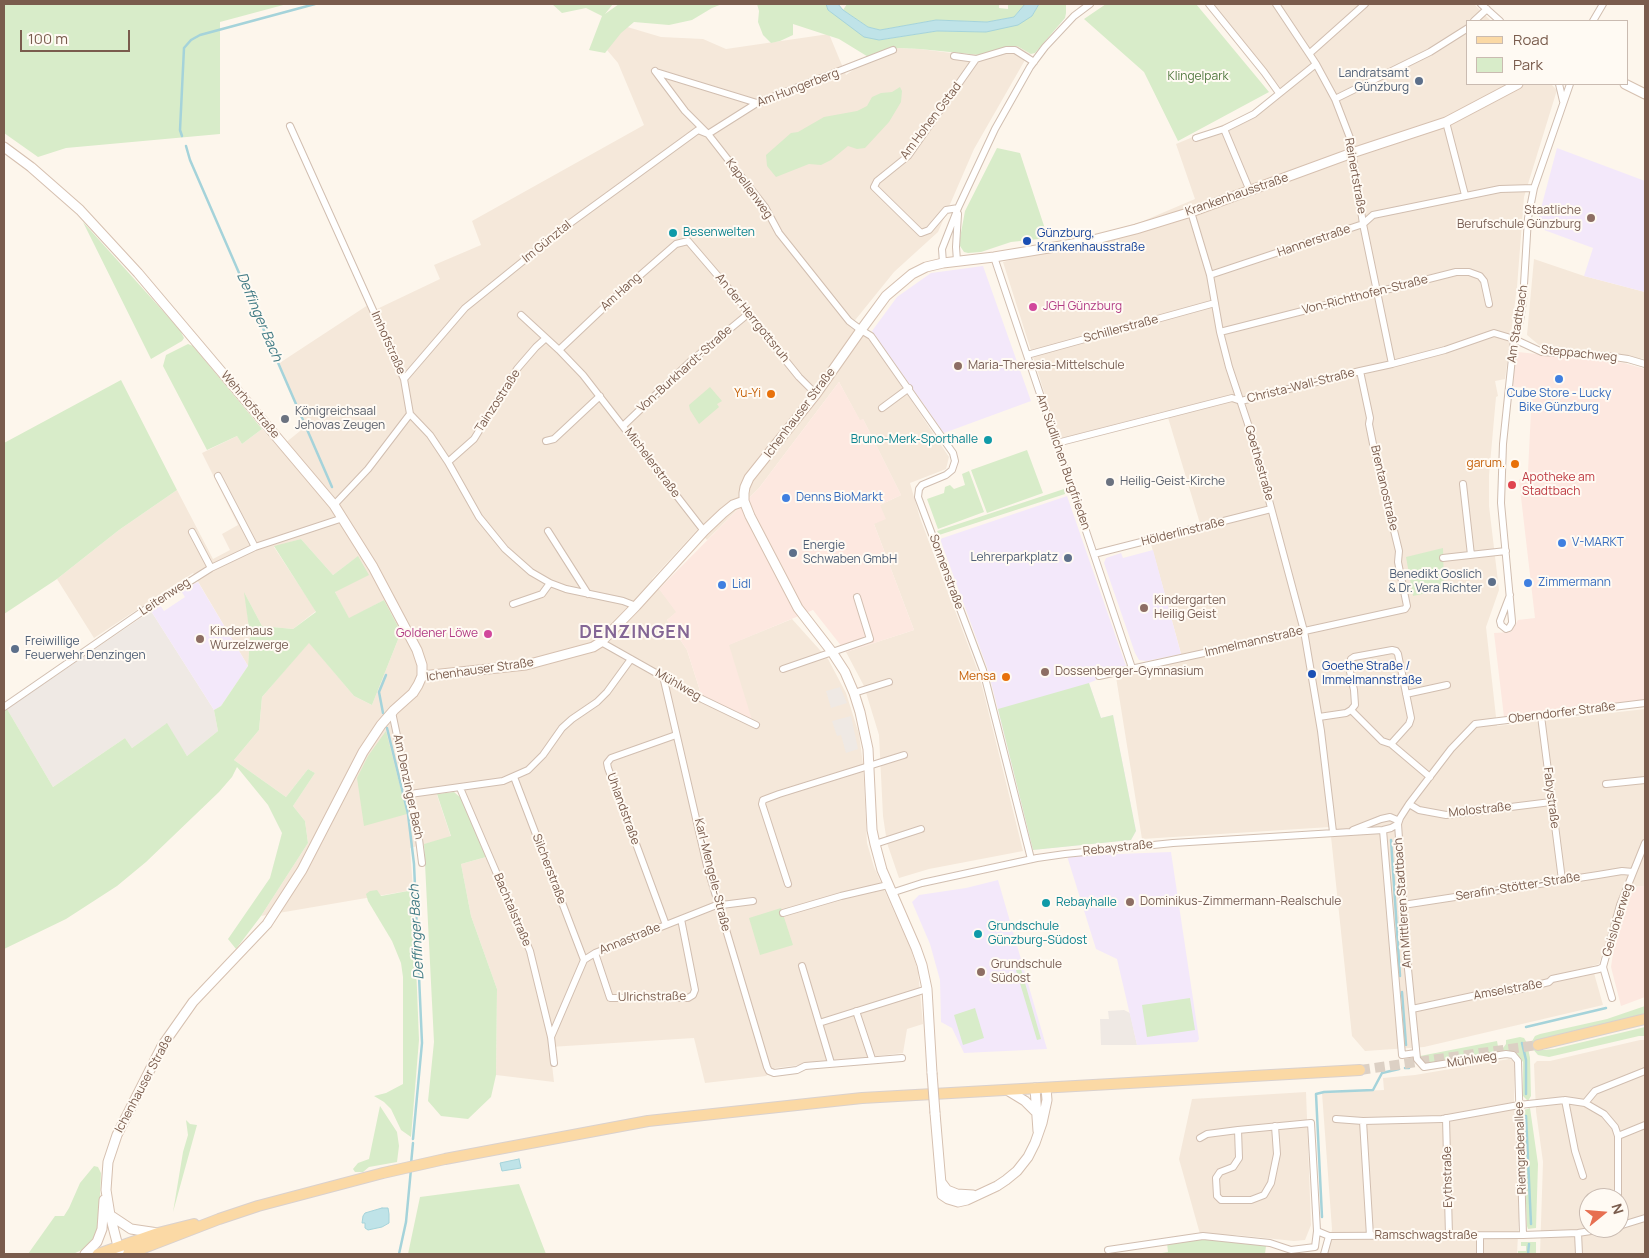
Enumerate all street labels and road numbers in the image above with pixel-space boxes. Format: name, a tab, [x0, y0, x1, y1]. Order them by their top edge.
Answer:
street label: Am Hungerberg	[755, 66, 841, 110]
street label: Am Hohen Gstad	[897, 80, 965, 162]
street label: Reinertstraße	[1341, 137, 1369, 215]
street label: Kapellenweg	[722, 156, 776, 222]
street label: Krankenhausstraße	[1184, 171, 1290, 219]
street label: Im Günztal	[520, 218, 574, 266]
street label: Hannerstraße	[1276, 222, 1352, 260]
street label: Am Hang	[598, 270, 644, 314]
street label: An der Herrgottsruh	[712, 271, 792, 365]
street label: Von-Richthofen-Straße	[1301, 272, 1429, 318]
street label: Am Stadtbach	[1505, 284, 1531, 364]
street label: Imhofstraße	[368, 309, 408, 377]
street label: Schillerstraße	[1082, 312, 1160, 346]
street label: Von-Burkhardt-Straße	[635, 323, 735, 415]
street label: Steppachweg	[1540, 343, 1618, 365]
street label: Ichenhauser Straße	[762, 365, 838, 461]
street label: Christa-Wall-Straße	[1246, 366, 1356, 406]
street label: Tainzostraße	[472, 367, 524, 435]
street label: Wehrhofstraße	[218, 368, 282, 442]
street label: Am Südlichen Burgfrieden	[1033, 392, 1093, 532]
street label: Goethestraße	[1241, 424, 1277, 502]
street label: Michelerstraße	[621, 425, 683, 501]
street label: Brentanostraße	[1367, 444, 1401, 532]
street label: Hölderlinstraße	[1140, 515, 1226, 549]
street label: Sonnenstraße	[926, 533, 966, 611]
street label: Leitenweg	[137, 575, 193, 619]
street label: Immelmannstraße	[1204, 624, 1304, 660]
street label: Ichenhauser Straße	[425, 655, 535, 685]
street label: Mühlweg	[653, 666, 703, 704]
street label: Oberndorfer Straße	[1508, 699, 1616, 727]
street label: Am Denzinger Bach	[390, 733, 426, 841]
street label: Fabystraße	[1540, 767, 1562, 829]
street label: Uhlandstraße	[603, 771, 643, 847]
street label: Molostraße	[1448, 800, 1512, 820]
street label: Karl-Mengele-Straße	[691, 817, 733, 933]
street label: Silcherstraße	[529, 832, 569, 906]
street label: Rebaystraße	[1082, 837, 1154, 859]
street label: Am Mittleren Stadtbach	[1391, 837, 1415, 969]
street label: Serafin-Stötter-Straße	[1455, 870, 1581, 904]
street label: Bachtalstraße	[490, 871, 534, 949]
street label: Geisloherweg	[1600, 882, 1636, 958]
street label: Annastraße	[597, 920, 663, 958]
street label: Amselstraße	[1472, 977, 1544, 1003]
street label: Ulrichstraße	[618, 989, 686, 1005]
street label: Ichenhauser Straße	[112, 1033, 176, 1135]
street label: Mühlweg	[1446, 1049, 1498, 1071]
street label: Riemgrabenallee	[1512, 1101, 1530, 1195]
street label: Eythstraße	[1440, 1146, 1456, 1208]
street label: Ramschwagstraße	[1374, 1229, 1478, 1243]

